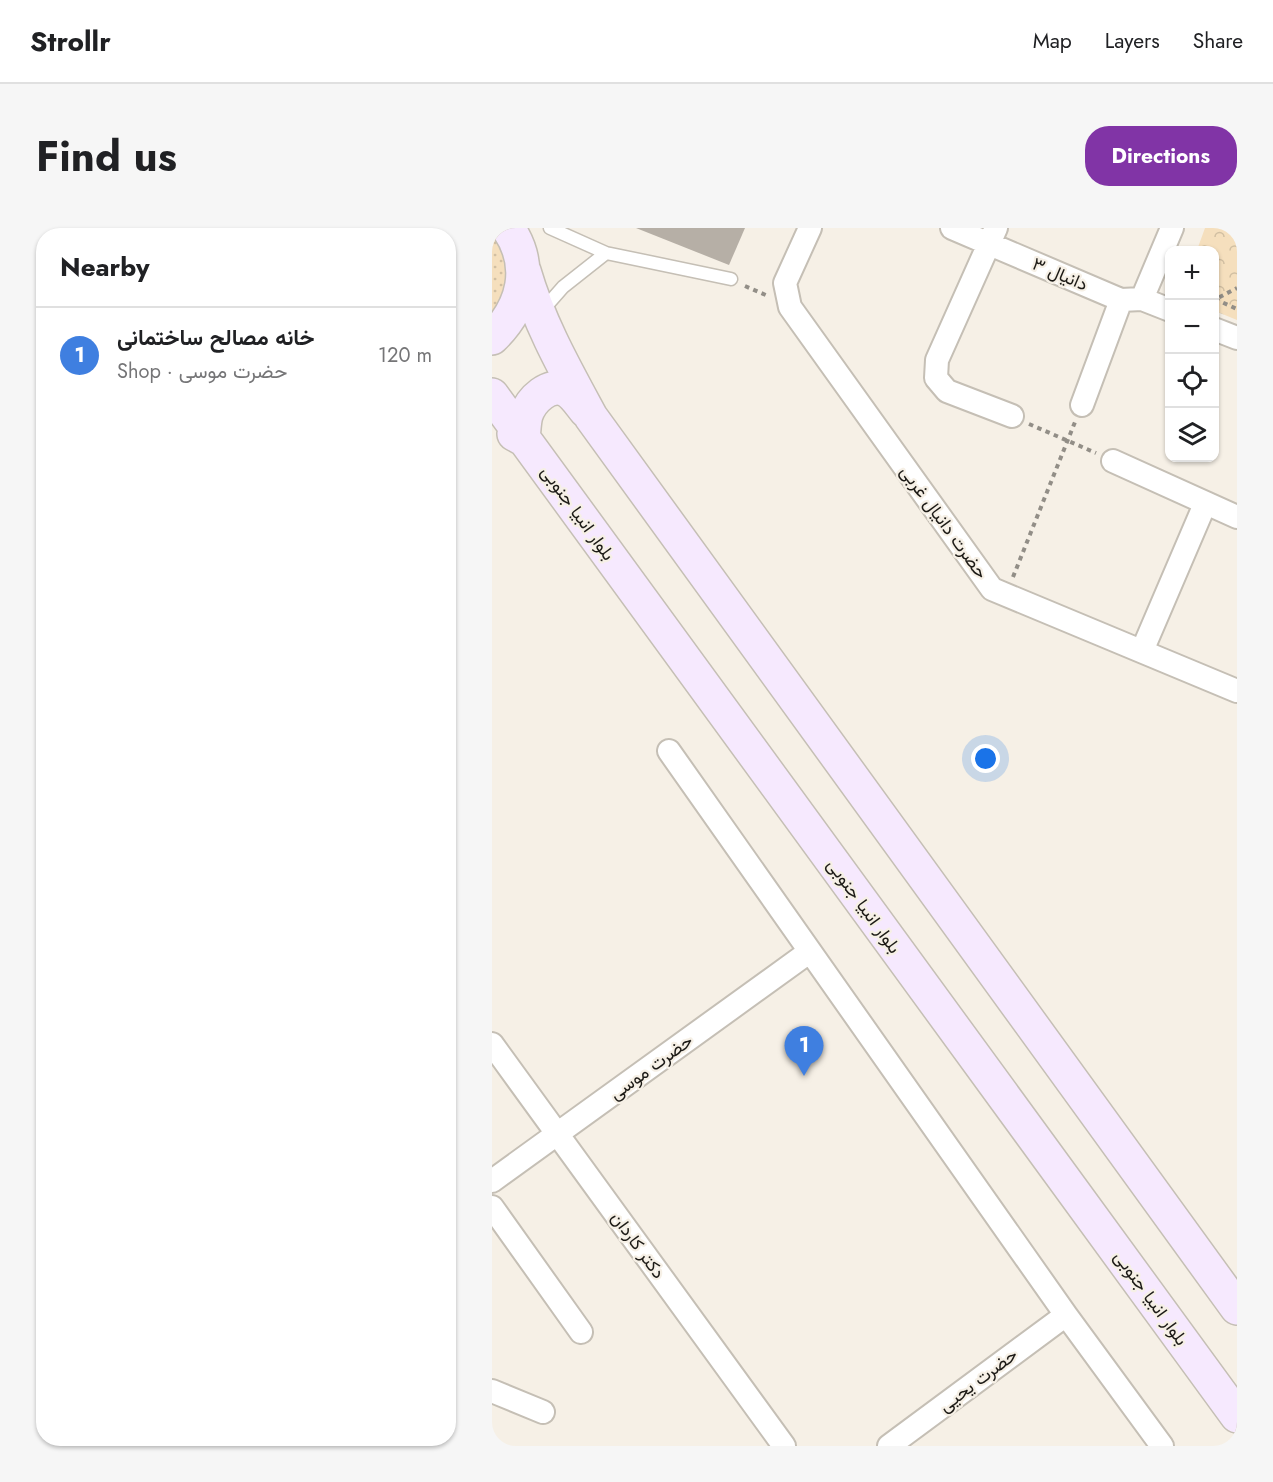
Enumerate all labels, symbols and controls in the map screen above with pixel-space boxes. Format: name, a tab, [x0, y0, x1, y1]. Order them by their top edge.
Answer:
text: Strollr	[30, 21, 111, 62]
text: Map	[1033, 26, 1072, 56]
text: Layers	[1105, 26, 1160, 56]
text: Share	[1193, 26, 1243, 56]
text: Find us	[36, 126, 177, 187]
button: Directions	[1085, 126, 1237, 186]
map controls	[1165, 246, 1219, 462]
button: +	[1165, 246, 1219, 300]
text: Nearby	[60, 248, 149, 286]
street label: دانیال ۳	[1028, 251, 1092, 297]
button: −	[1165, 300, 1219, 354]
text: خانه مصالح ساختمانی	[117, 321, 314, 353]
text: 1	[74, 341, 85, 370]
text: 120 m	[378, 341, 432, 370]
button: locate	[1165, 354, 1219, 408]
text: Shop · حضرت موسی	[117, 357, 287, 386]
button: layers	[1165, 408, 1219, 462]
street label: بلوار انبیا جنوبی	[535, 460, 621, 566]
street label: حضرت دانیال غربی	[894, 460, 994, 584]
your location	[971, 744, 1000, 773]
street label: بلوار انبیا جنوبی	[821, 853, 907, 959]
pin: 1	[784, 1026, 824, 1076]
street label: حضرت موسی	[604, 1028, 698, 1106]
street label: دکتر کاردان	[605, 1206, 671, 1284]
street label: بلوار انبیا جنوبی	[1108, 1245, 1194, 1351]
street label: حضرت یحیی	[933, 1342, 1023, 1418]

